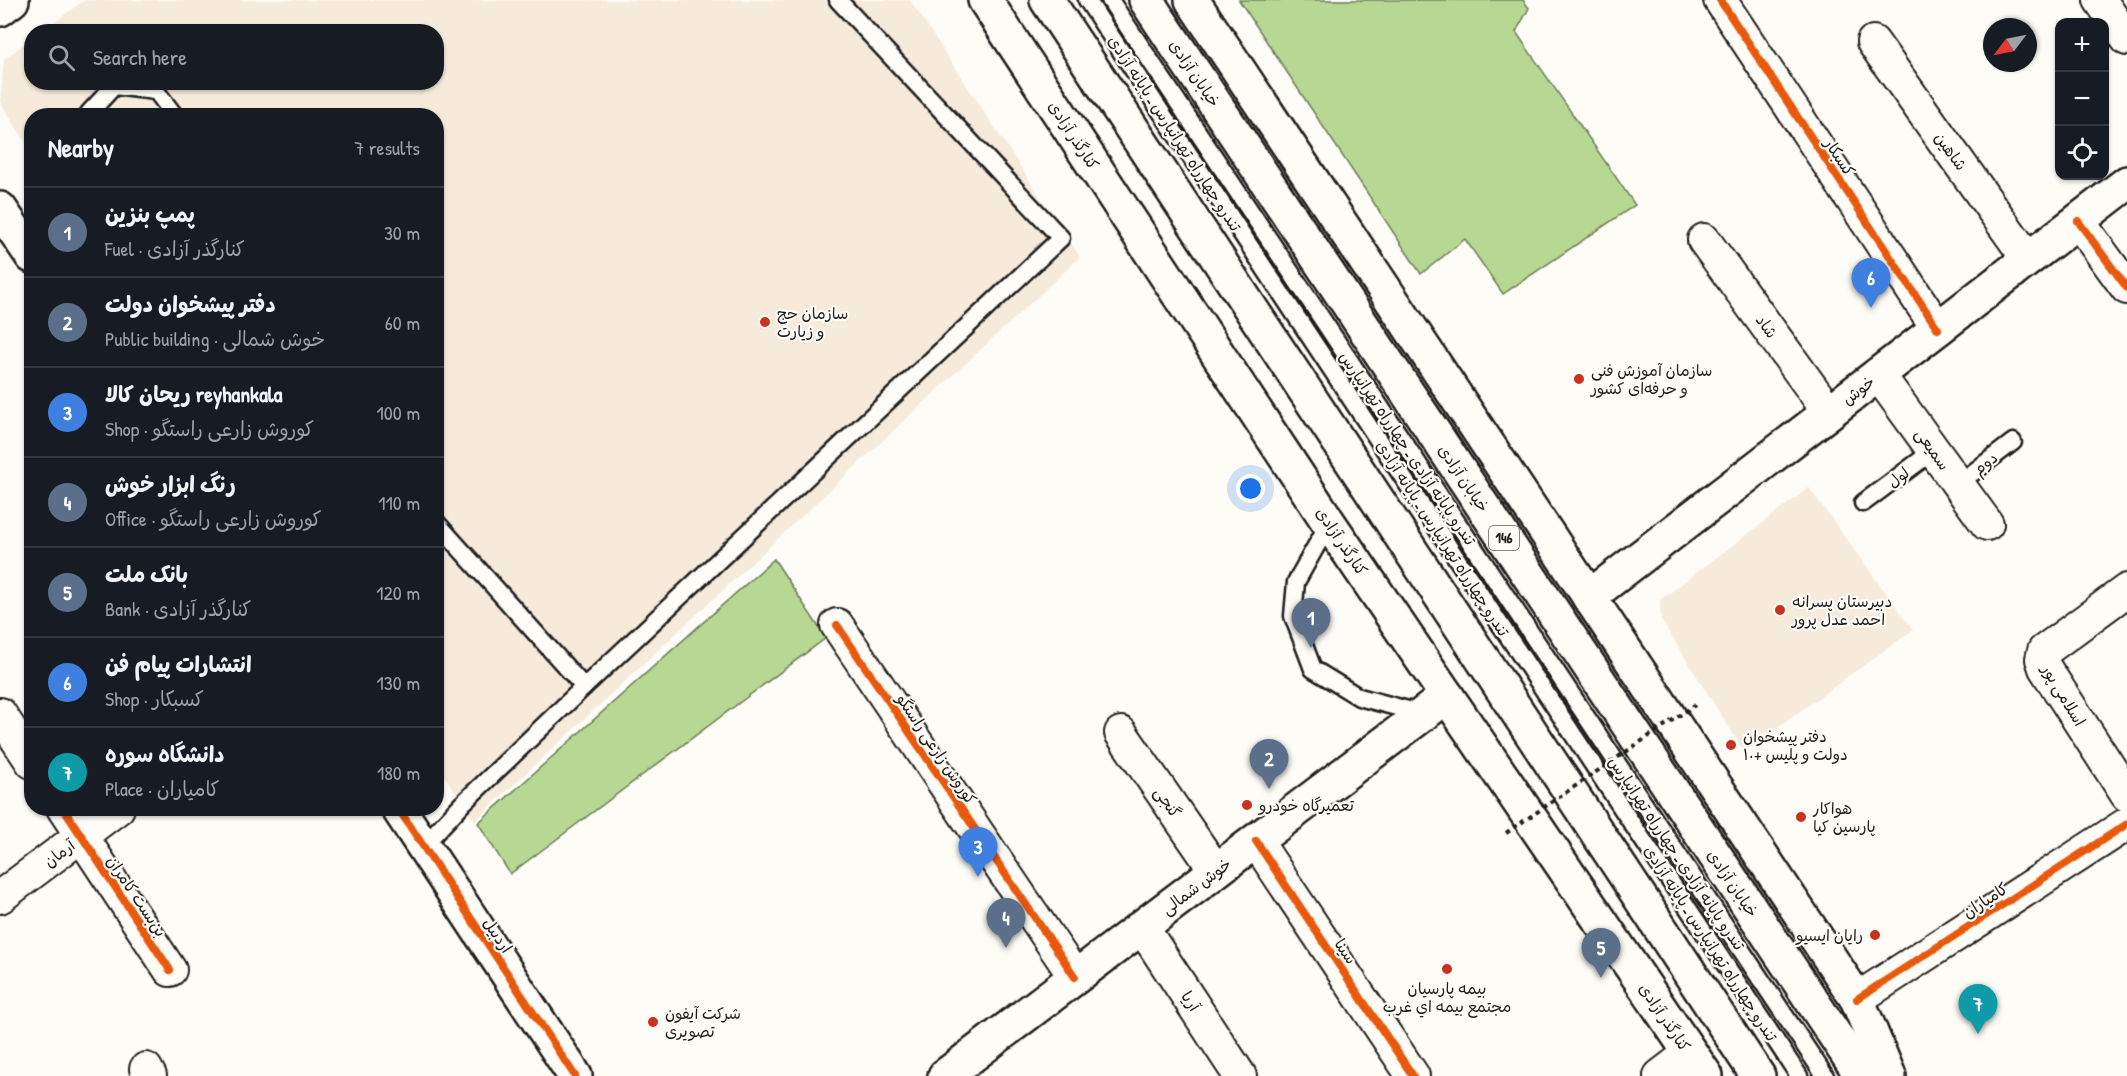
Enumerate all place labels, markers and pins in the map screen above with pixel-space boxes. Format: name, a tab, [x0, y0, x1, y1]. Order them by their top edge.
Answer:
pin: 6	[1852, 258, 1890, 308]
place label: سازمان حج و زیارت	[777, 302, 849, 342]
marker: سازمان حج و زیارت	[758, 315, 772, 329]
place label: سازمان آموزش فنی و حرفه‌ای کشور	[1589, 359, 1713, 399]
marker: سازمان آموزش فنی و حرفه‌ای کشور	[1572, 372, 1586, 386]
place label: دبیرستان پسرانه احمد عدل پرور	[1790, 590, 1892, 630]
pin: 1	[1292, 598, 1330, 648]
marker: دبیرستان پسرانه احمد عدل پرور	[1773, 603, 1787, 617]
place label: دفتر پیشخوان دولت و پلیس +۱۰	[1743, 725, 1848, 765]
marker: دفتر پیشخوان دولت و پلیس +۱۰	[1724, 738, 1738, 752]
pin: 2	[1250, 740, 1288, 789]
place label: تعمیرگاه خودرو	[1257, 794, 1354, 816]
place label: هواکار پارسین کیا	[1812, 797, 1876, 837]
marker: تعمیرگاه خودرو	[1240, 798, 1254, 812]
marker: هواکار پارسین کیا	[1794, 810, 1808, 824]
pin: 3	[958, 828, 998, 877]
pin: 4	[986, 898, 1026, 948]
place label: رایان ایسیو	[1794, 924, 1863, 946]
pin: 5	[1582, 928, 1620, 978]
marker: رایان ایسیو	[1868, 928, 1882, 942]
marker: بيمه پارسيان مجتمع بيمه اي غرب	[1440, 962, 1454, 976]
place label: بيمه پارسيان مجتمع بيمه اي غرب	[1383, 977, 1511, 1018]
pin: 7	[1958, 984, 1998, 1034]
place label: شرکت آیفون تصویری	[665, 1002, 741, 1042]
marker: شرکت آیفون تصویری	[646, 1015, 660, 1029]

